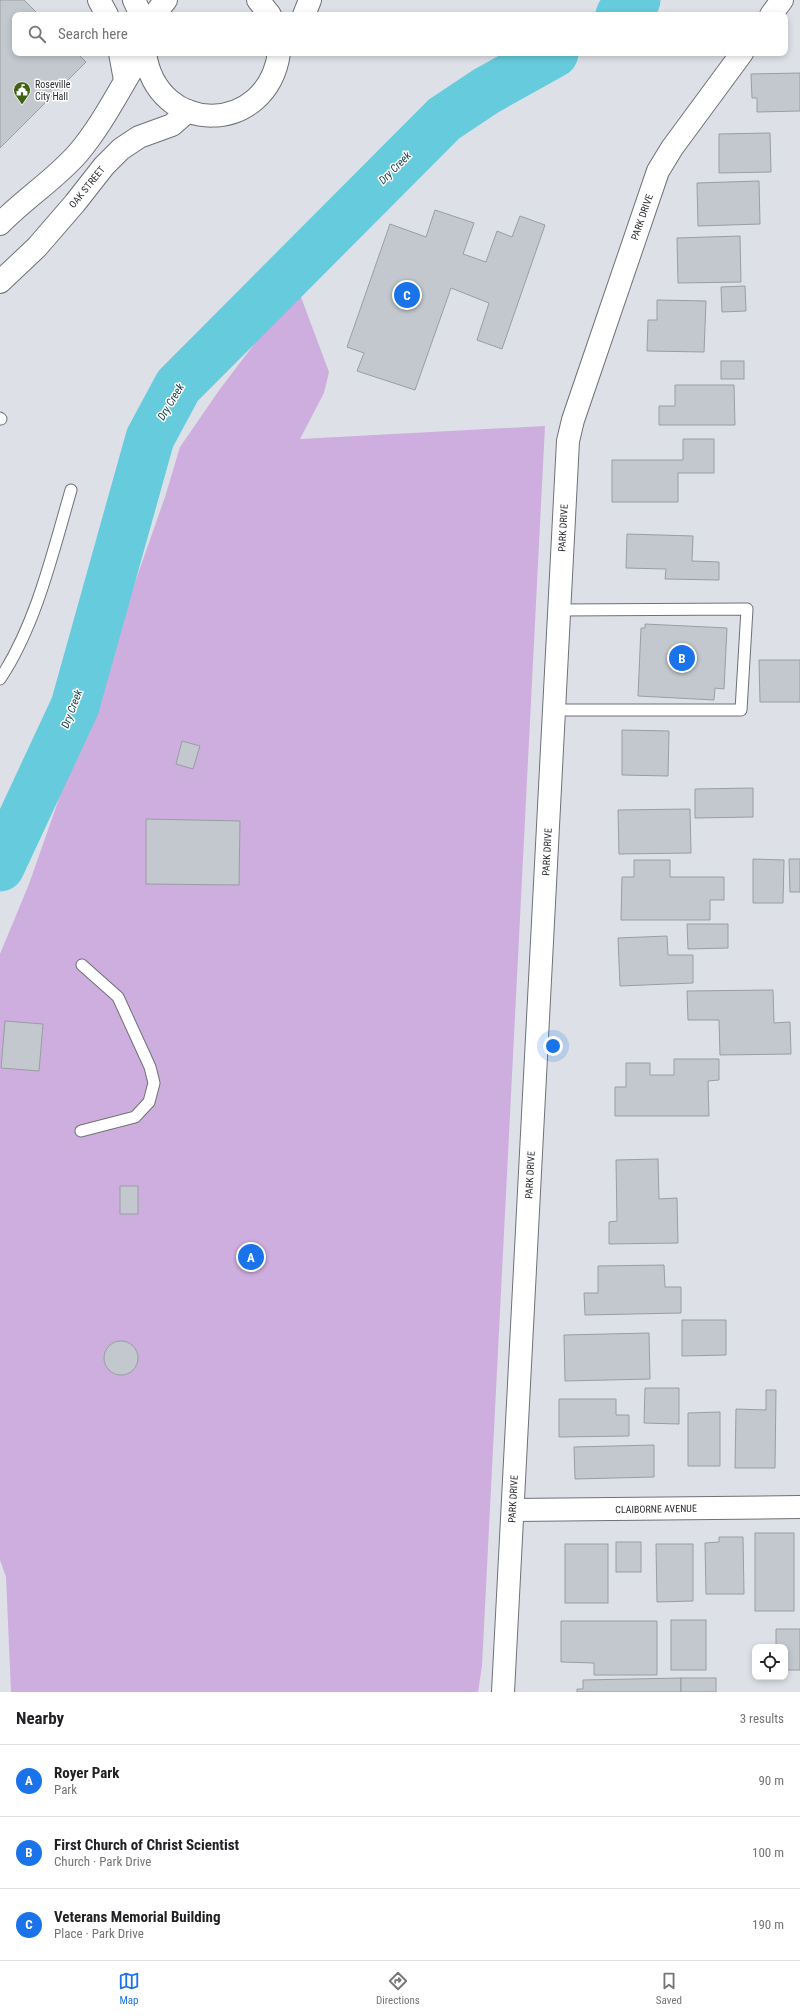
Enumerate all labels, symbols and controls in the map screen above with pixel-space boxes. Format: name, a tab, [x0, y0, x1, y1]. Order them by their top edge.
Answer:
search box	[12, 12, 788, 56]
icon: search	[26, 23, 48, 45]
text: Search here	[58, 25, 128, 43]
place label: Roseville City Hall	[35, 79, 71, 102]
public building icon: Roseville City Hall	[12, 80, 32, 105]
water label: Dry Creek	[376, 149, 414, 187]
street label: OAK STREET	[67, 164, 107, 210]
street label: PARK DRIVE	[629, 193, 655, 241]
pin: C	[394, 280, 420, 310]
water label: Dry Creek	[155, 381, 187, 423]
street label: PARK DRIVE	[556, 504, 570, 552]
pin: B	[669, 643, 695, 673]
water label: Dry Creek	[59, 688, 85, 730]
street label: PARK DRIVE	[540, 828, 554, 876]
your location	[543, 1036, 563, 1056]
street label: PARK DRIVE	[523, 1151, 537, 1199]
pin: A	[238, 1242, 264, 1272]
street label: PARK DRIVE	[506, 1475, 520, 1523]
street label: CLAIBORNE AVENUE	[615, 1503, 697, 1515]
map controls	[752, 1644, 788, 1680]
button: locate	[752, 1644, 788, 1680]
text: Nearby	[16, 1708, 64, 1728]
text: 3 results	[740, 1711, 784, 1726]
text: Royer Park	[54, 1764, 120, 1782]
text: A	[25, 1773, 33, 1788]
text: 90 m	[758, 1773, 784, 1788]
text: Park	[54, 1782, 77, 1797]
text: First Church of Christ Scientist	[54, 1836, 239, 1854]
text: B	[25, 1845, 33, 1860]
text: 100 m	[752, 1845, 784, 1860]
text: Church · Park Drive	[54, 1854, 151, 1869]
text: Veterans Memorial Building	[54, 1908, 220, 1926]
text: C	[25, 1917, 33, 1932]
text: 190 m	[752, 1917, 784, 1932]
text: Place · Park Drive	[54, 1926, 144, 1941]
tab: Map	[118, 1970, 140, 2007]
tab: Directions	[376, 1970, 420, 2007]
tab: Saved	[656, 1970, 682, 2007]

